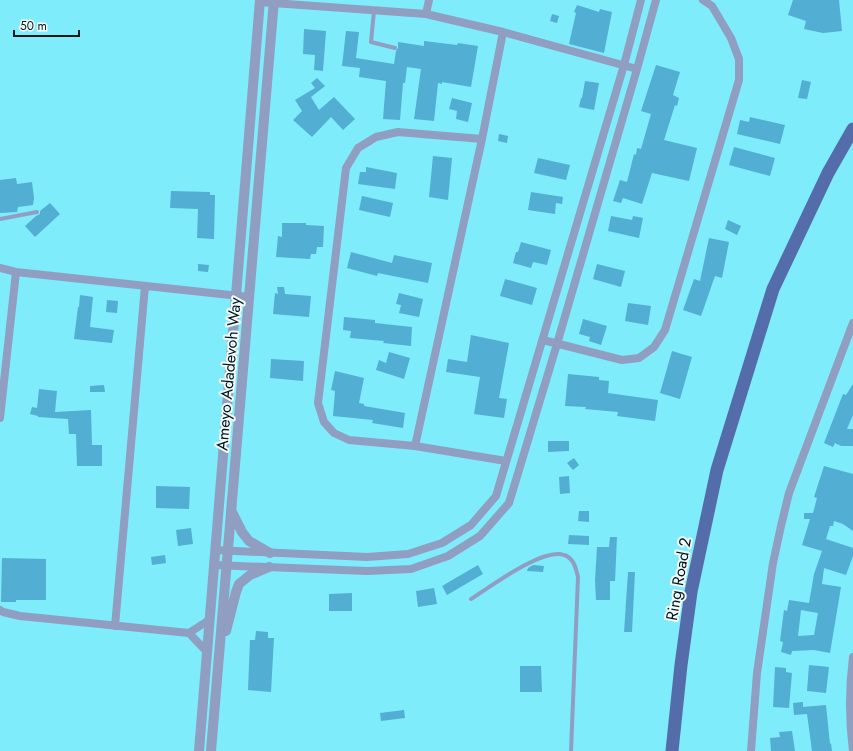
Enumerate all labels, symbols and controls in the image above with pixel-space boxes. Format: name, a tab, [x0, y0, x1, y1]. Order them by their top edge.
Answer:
scale bar	[14, 12, 79, 38]
text: 50 m	[20, 17, 47, 35]
street label: Ameyo Adadevoh Way	[210, 296, 247, 452]
street label: Ring Road 2	[660, 536, 697, 622]

